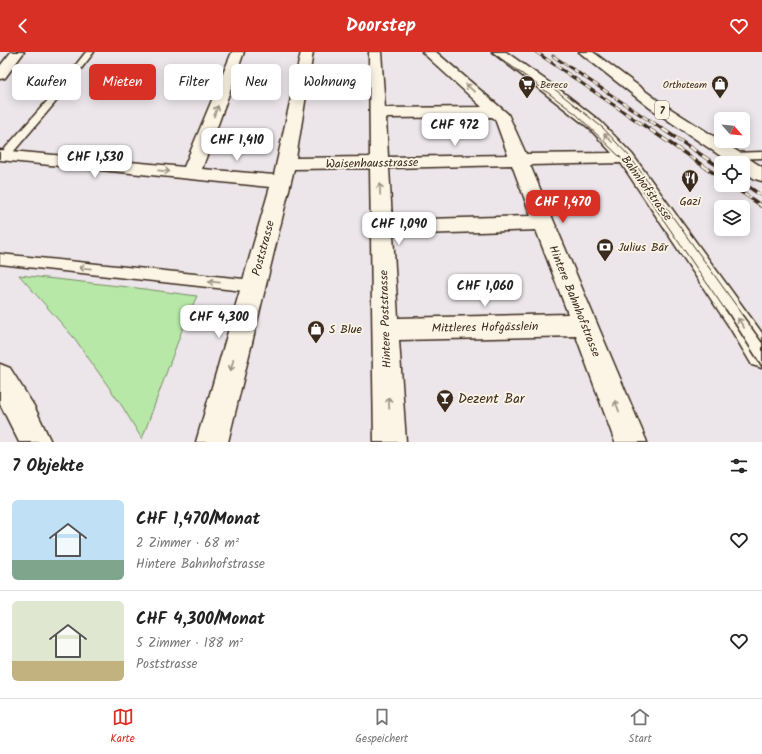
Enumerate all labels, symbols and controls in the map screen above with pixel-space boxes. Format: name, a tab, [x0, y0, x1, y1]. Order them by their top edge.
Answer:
text: Doorstep	[346, 12, 416, 41]
icon: back	[12, 15, 34, 37]
icon: heart	[728, 15, 750, 37]
chip: Kaufen	[12, 64, 81, 100]
chip: Mieten	[89, 64, 156, 100]
chip: Filter	[164, 64, 223, 100]
chip: Neu	[231, 64, 281, 100]
chip: Wohnung	[289, 64, 371, 100]
supermarket icon: Bereco	[517, 74, 537, 99]
shop icon: Orthoteam	[710, 74, 730, 99]
place label: Bereco	[540, 77, 568, 93]
place label: Orthoteam	[663, 77, 707, 93]
one-way arrow	[464, 84, 475, 93]
road number: 7	[655, 101, 669, 119]
one-way arrow	[212, 105, 220, 117]
north arrow	[714, 112, 750, 148]
map controls	[714, 112, 750, 236]
pin: CHF 972	[418, 113, 492, 147]
text: CHF 972	[431, 115, 479, 136]
pin: CHF 1,410	[191, 128, 283, 162]
text: CHF 1,410	[210, 130, 264, 151]
one-way arrow	[603, 133, 612, 143]
pin: CHF 1,530	[49, 145, 141, 179]
text: CHF 1,530	[67, 147, 123, 168]
street label: Bahnhofstrasse	[616, 151, 677, 226]
street label: Waisenhausstrasse	[325, 153, 419, 174]
button: locate	[714, 156, 750, 192]
one-way arrow	[157, 167, 170, 174]
restaurant icon: Gazi	[680, 168, 700, 193]
one-way arrow	[377, 183, 384, 196]
pin: CHF 1,470	[517, 190, 609, 224]
text: CHF 1,470	[535, 192, 591, 213]
place label: Gazi	[679, 192, 702, 211]
button: layers	[714, 200, 750, 236]
pin: CHF 1,090	[353, 212, 445, 246]
text: CHF 1,090	[371, 214, 427, 235]
street label: Poststrasse	[247, 218, 280, 278]
bank icon: Julius Bär	[595, 237, 615, 262]
place label: Julius Bär	[618, 238, 669, 257]
street label: Hintere Bahnhofstrasse	[543, 242, 606, 360]
one-way arrow	[79, 264, 92, 271]
street label: Hintere Poststrasse	[374, 269, 397, 368]
pin: CHF 1,060	[439, 274, 531, 308]
text: CHF 1,060	[457, 276, 513, 297]
one-way arrow	[208, 278, 221, 285]
pin: CHF 4,300	[173, 305, 265, 339]
text: CHF 4,300	[189, 307, 249, 328]
street label: Mittleres Hofgässlein	[432, 317, 538, 338]
one-way arrow	[737, 318, 745, 329]
shop icon: S Blue	[306, 319, 326, 344]
place label: S Blue	[329, 320, 363, 339]
one-way arrow	[228, 359, 236, 372]
bar icon: Dezent Bar	[435, 388, 455, 413]
place label: Dezent Bar	[458, 388, 526, 410]
one-way arrow	[385, 397, 392, 410]
one-way arrow	[612, 400, 620, 412]
text: 7 Objekte	[12, 453, 84, 480]
icon: filters	[728, 455, 750, 477]
text: CHF 1,470/Monat	[136, 506, 260, 533]
icon: home	[44, 516, 92, 564]
icon: heart	[728, 529, 750, 551]
text: 2 Zimmer · 68 m²	[136, 533, 239, 554]
text: Hintere Bahnhofstrasse	[136, 554, 265, 575]
text: CHF 4,300/Monat	[136, 606, 265, 633]
icon: home	[44, 617, 92, 665]
icon: heart	[728, 630, 750, 652]
text: 5 Zimmer · 188 m²	[136, 633, 243, 654]
text: Poststrasse	[136, 654, 197, 675]
tab: Karte	[110, 706, 135, 748]
tab: Gespeichert	[355, 706, 408, 748]
tab: Start	[629, 706, 652, 748]

